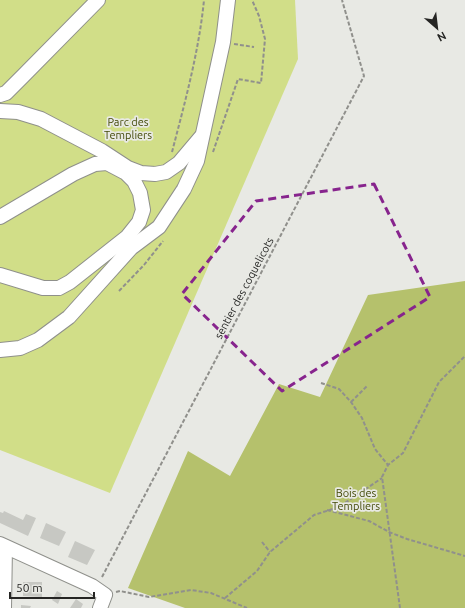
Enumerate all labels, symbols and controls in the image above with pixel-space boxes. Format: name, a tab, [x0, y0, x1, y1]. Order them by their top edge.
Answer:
north arrow	[417, 8, 457, 48]
text: N	[435, 30, 448, 44]
park label: Parc des Templiers	[104, 116, 152, 141]
street label: sentier des coquelicots	[212, 235, 276, 341]
park label: Bois des Templiers	[332, 487, 380, 512]
scale bar	[10, 574, 94, 600]
text: 50 m	[16, 581, 43, 594]

